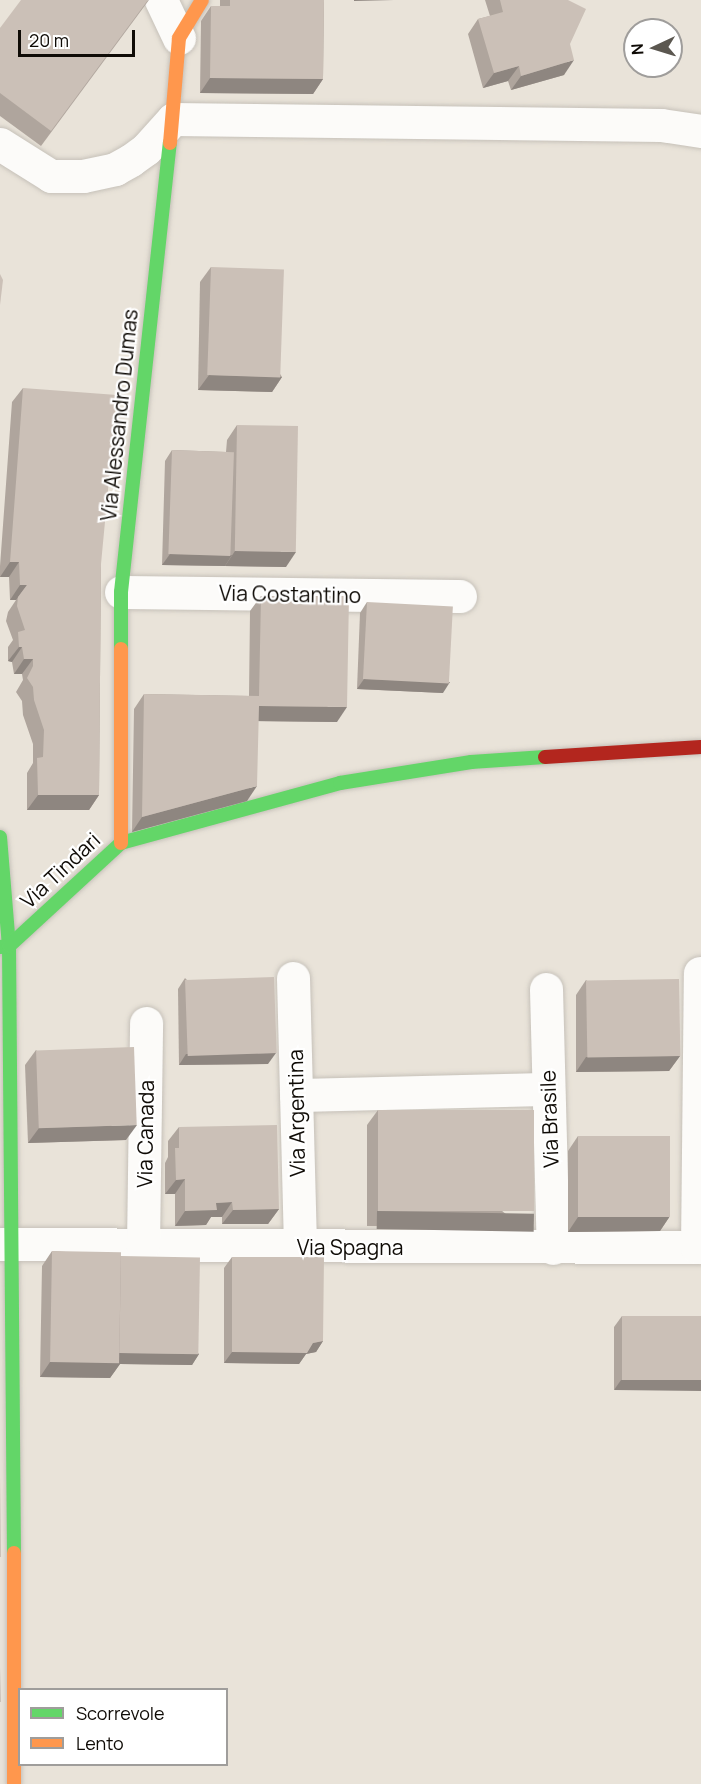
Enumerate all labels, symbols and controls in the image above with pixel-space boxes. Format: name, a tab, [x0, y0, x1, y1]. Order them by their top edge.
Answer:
scale bar	[21, 18, 138, 56]
north arrow	[623, 18, 683, 78]
text: 20 m	[29, 28, 69, 52]
text: N	[626, 43, 648, 56]
street label: Via Alessandro Dumas	[95, 308, 143, 522]
street label: Via Costantino	[219, 580, 361, 608]
street label: Via Tindari	[15, 827, 105, 913]
street label: Via Argentina	[282, 1049, 310, 1177]
street label: Via Brasile	[535, 1070, 563, 1168]
street label: Via Canada	[131, 1080, 159, 1188]
street label: Via Spagna	[297, 1234, 403, 1260]
legend	[18, 1688, 228, 1766]
text: Scorrevole	[76, 1701, 165, 1725]
text: Lento	[76, 1731, 124, 1755]

